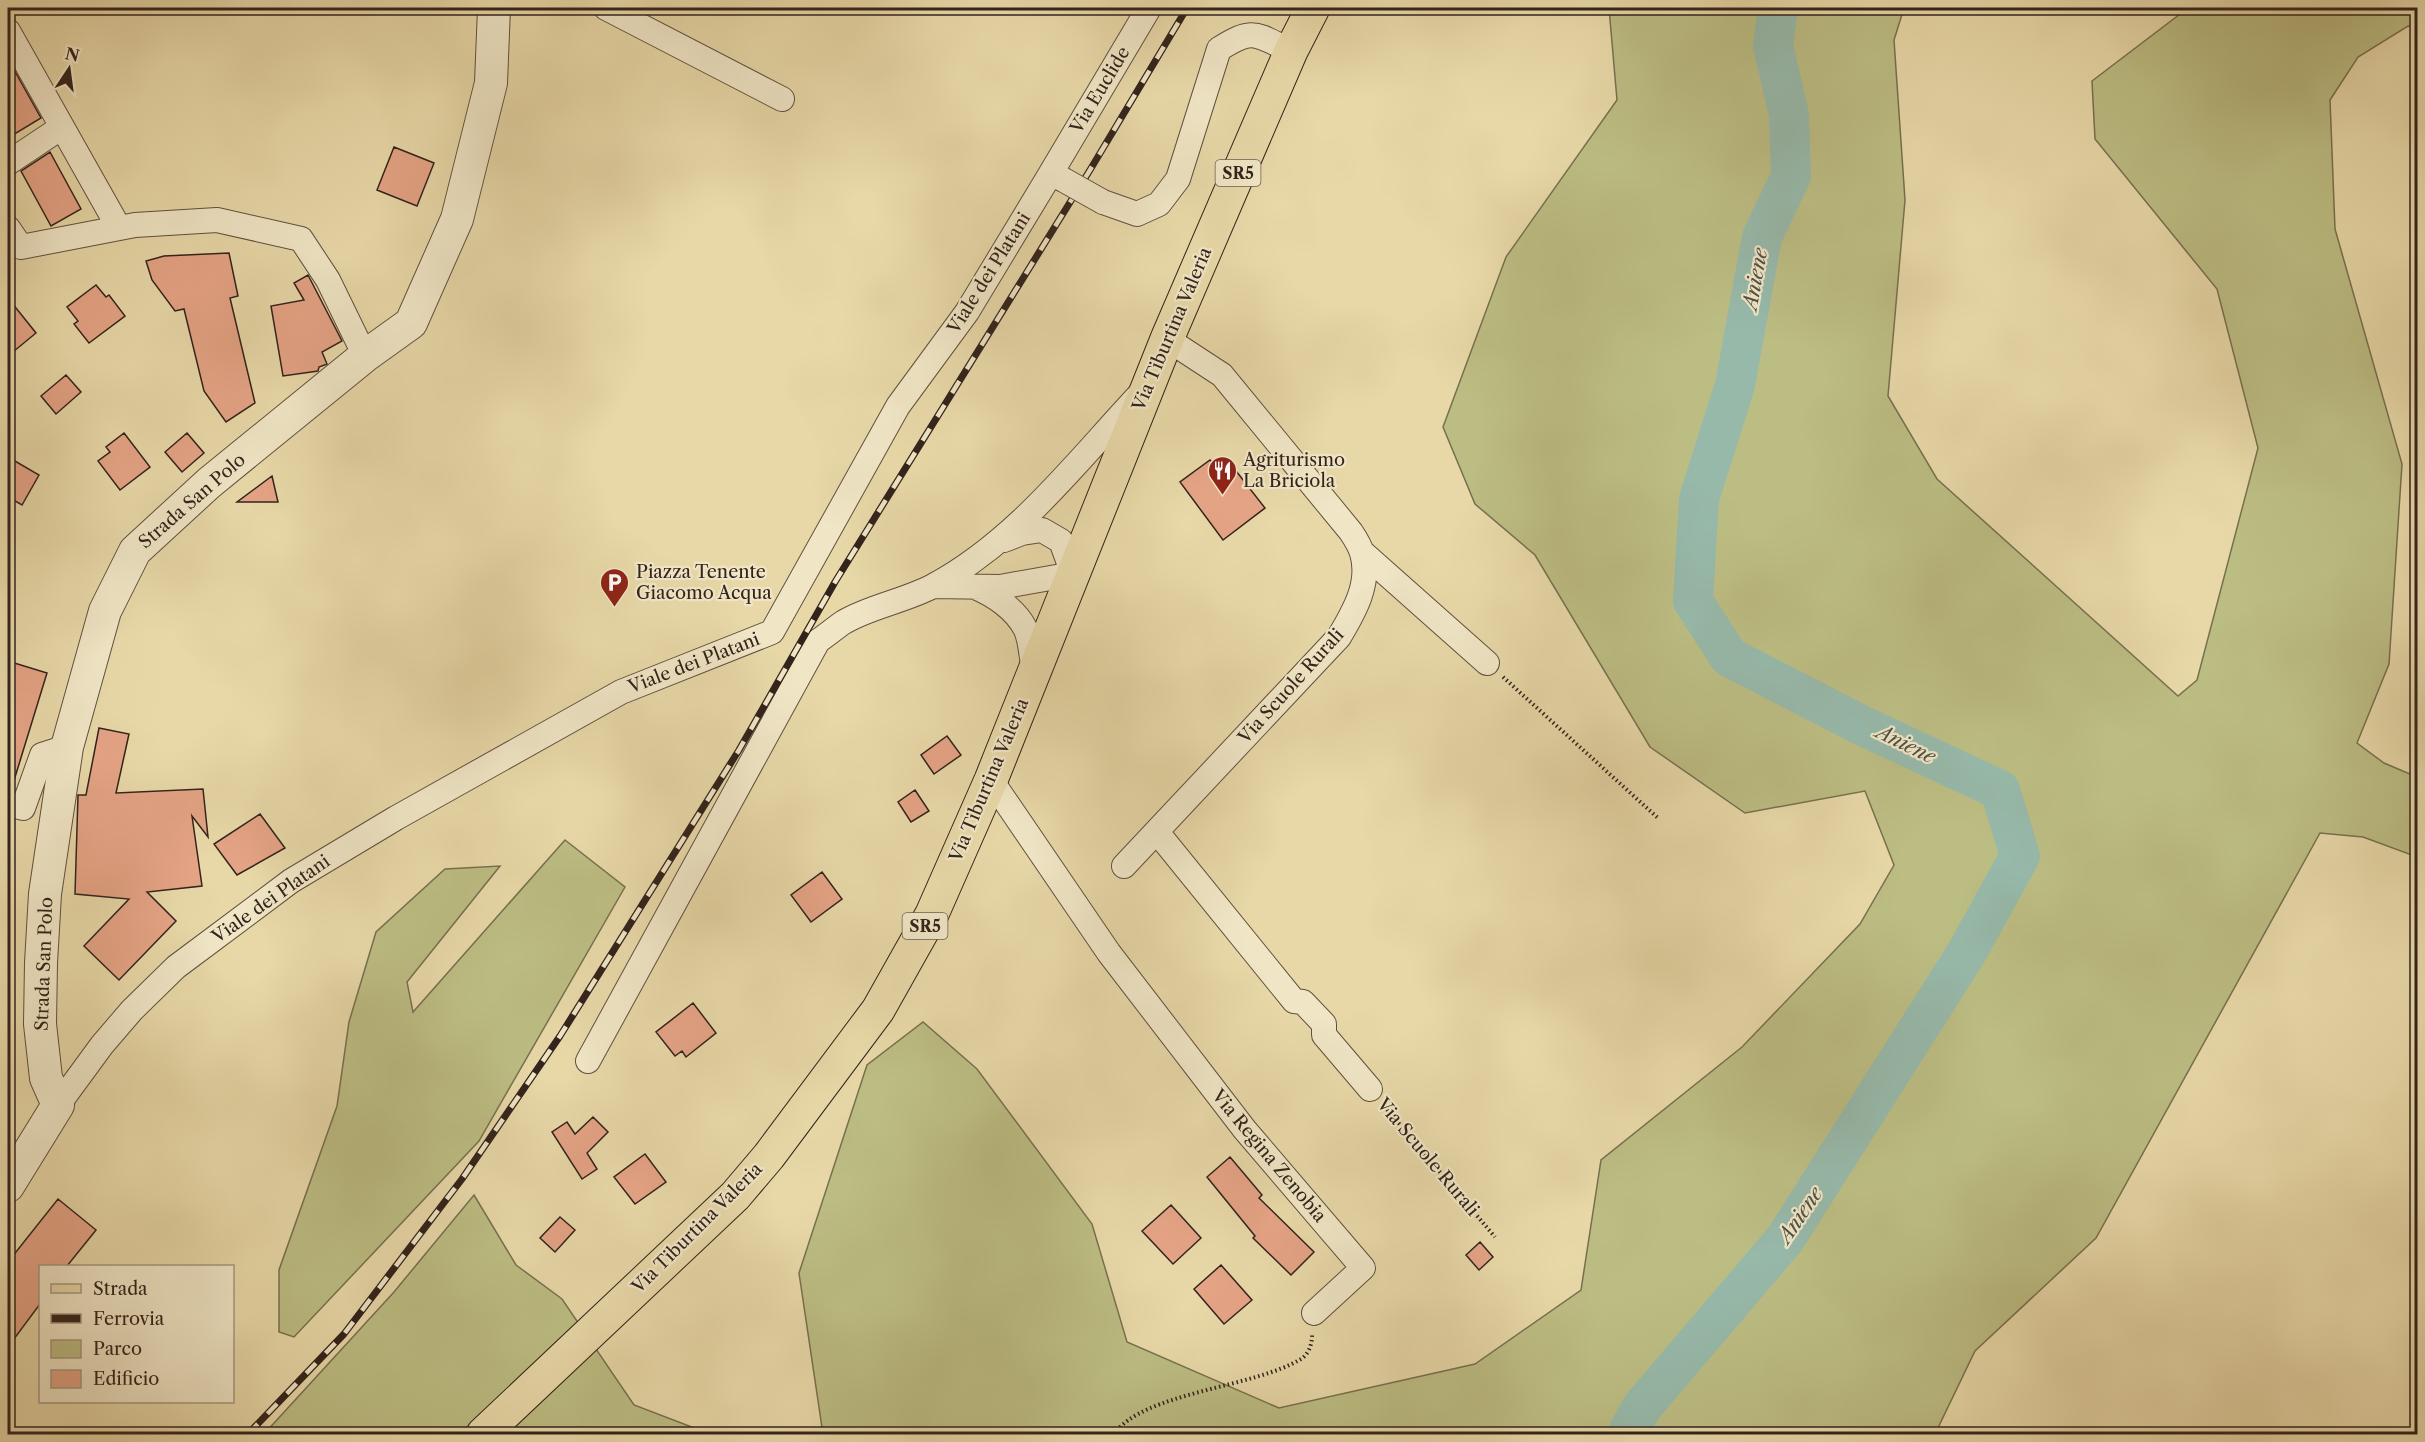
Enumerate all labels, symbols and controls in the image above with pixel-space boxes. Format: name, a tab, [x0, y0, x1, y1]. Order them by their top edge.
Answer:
north arrow	[39, 39, 99, 99]
text: N	[63, 43, 81, 66]
street label: Via Euclide	[1065, 43, 1135, 138]
road number: SR5	[1216, 160, 1260, 186]
street label: Viale dei Platani	[942, 208, 1035, 339]
street label: Via Tiburtina Valeria	[1127, 243, 1217, 415]
water label: Aniene	[1737, 245, 1772, 315]
street label: Strada San Polo	[134, 449, 250, 553]
place label: Agriturismo La Briciola	[1242, 449, 1345, 492]
restaurant icon: Agriturismo La Briciola	[1206, 454, 1238, 496]
place label: Piazza Tenente Giacomo Acqua	[636, 561, 772, 604]
parking icon: Piazza Tenente Giacomo Acqua	[599, 566, 631, 608]
street label: Via Scuole Rurali	[1233, 624, 1349, 749]
street label: Viale dei Platani	[624, 628, 763, 699]
street label: Via Tiburtina Valeria	[944, 694, 1034, 866]
water label: Aniene	[1870, 718, 1941, 769]
street label: Viale dei Platani	[207, 850, 335, 948]
street label: Strada San Polo	[31, 897, 57, 1031]
road number: SR5	[902, 913, 948, 939]
street label: Via Regina Zenobia	[1206, 1084, 1331, 1227]
street label: Via Scuole Rurali	[1372, 1093, 1484, 1221]
street label: Via Tiburtina Valeria	[626, 1158, 767, 1299]
water label: Aniene	[1771, 1181, 1828, 1250]
legend	[39, 1265, 234, 1403]
text: Strada	[93, 1278, 148, 1300]
text: Ferrovia	[93, 1308, 165, 1330]
text: Parco	[93, 1338, 142, 1360]
text: Edificio	[93, 1368, 159, 1390]

